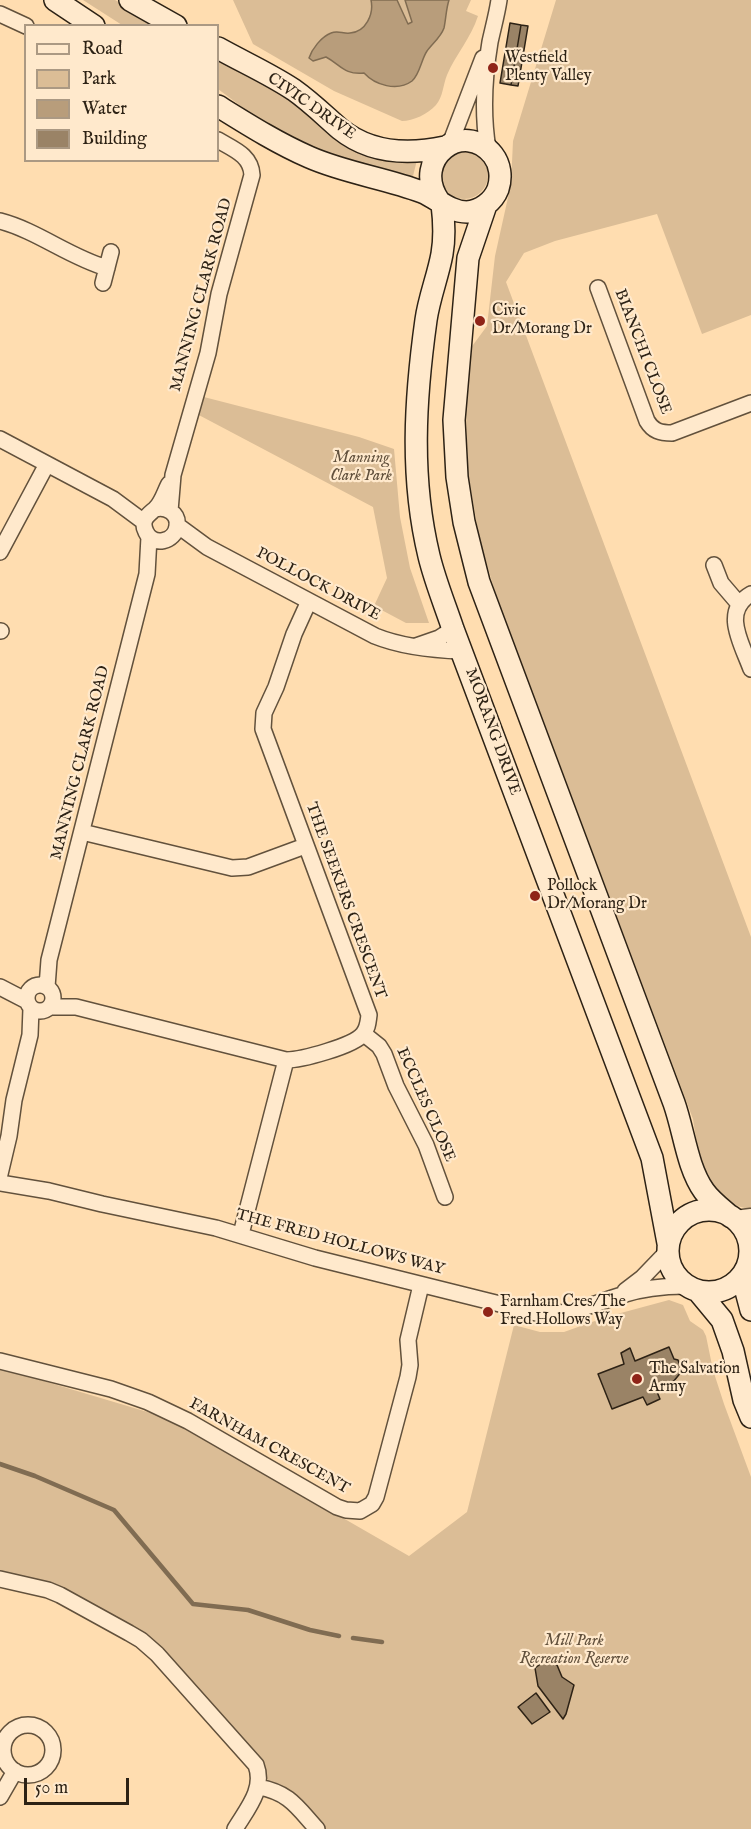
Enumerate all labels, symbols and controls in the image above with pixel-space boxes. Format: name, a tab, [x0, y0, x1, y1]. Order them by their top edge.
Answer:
legend	[24, 24, 219, 162]
text: Road	[82, 38, 123, 61]
place label: Westfield Plenty Valley	[505, 49, 592, 87]
marker: Westfield Plenty Valley	[486, 61, 500, 75]
text: Park	[82, 68, 116, 91]
street label: CIVIC DRIVE	[263, 69, 359, 145]
text: Water	[82, 98, 127, 121]
text: Building	[82, 128, 147, 151]
street label: MANNING CLARK ROAD	[167, 196, 237, 394]
street label: BIANCHI CLOSE	[609, 287, 675, 417]
place label: Civic Dr/Morang Dr	[492, 302, 592, 340]
marker: Civic Dr/Morang Dr	[473, 314, 487, 328]
park label: Manning Clark Park	[330, 449, 392, 487]
street label: POLLOCK DRIVE	[253, 544, 383, 626]
street label: MANNING CLARK ROAD	[48, 664, 114, 862]
street label: MORANG DRIVE	[460, 666, 524, 798]
street label: THE SEEKERS CRESCENT	[300, 800, 390, 1002]
place label: Pollock Dr/Morang Dr	[547, 877, 647, 915]
marker: Pollock Dr/Morang Dr	[528, 889, 542, 903]
street label: ECCLES CLOSE	[391, 1045, 459, 1165]
street label: THE FRED HOLLOWS WAY	[234, 1206, 446, 1280]
place label: Farnham Cres/The Fred Hollows Way	[500, 1293, 626, 1331]
marker: Farnham Cres/The Fred Hollows Way	[481, 1305, 495, 1319]
place label: The Salvation Army	[649, 1360, 740, 1398]
marker: The Salvation Army	[630, 1372, 644, 1386]
street label: FARNHAM CRESCENT	[185, 1395, 353, 1499]
park label: Mill Park Recreation Reserve	[520, 1632, 628, 1670]
scale bar	[27, 1766, 132, 1804]
text: 50 m	[35, 1777, 68, 1800]

